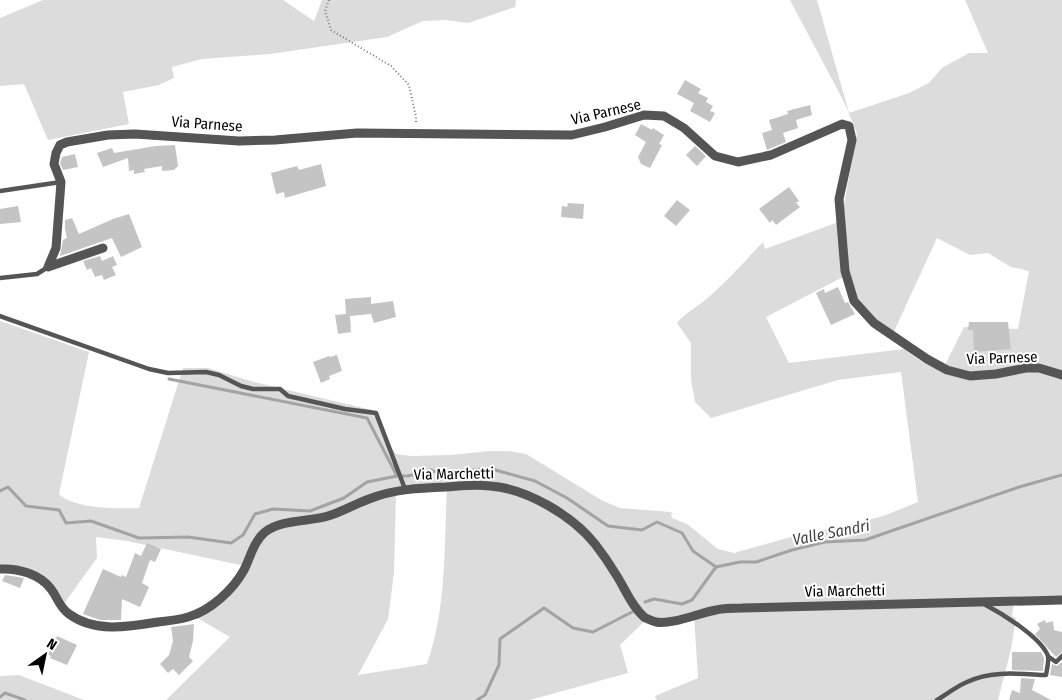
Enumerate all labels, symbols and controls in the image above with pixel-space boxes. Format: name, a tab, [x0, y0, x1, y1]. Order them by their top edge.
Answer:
street label: Via Parnese	[569, 95, 643, 129]
street label: Via Parnese	[171, 113, 243, 135]
street label: Via Parnese	[966, 348, 1038, 368]
street label: Via Marchetti	[414, 464, 494, 484]
water label: Valle Sandri	[791, 516, 871, 549]
street label: Via Marchetti	[805, 581, 885, 601]
north arrow	[20, 630, 70, 680]
text: N	[44, 635, 60, 654]

